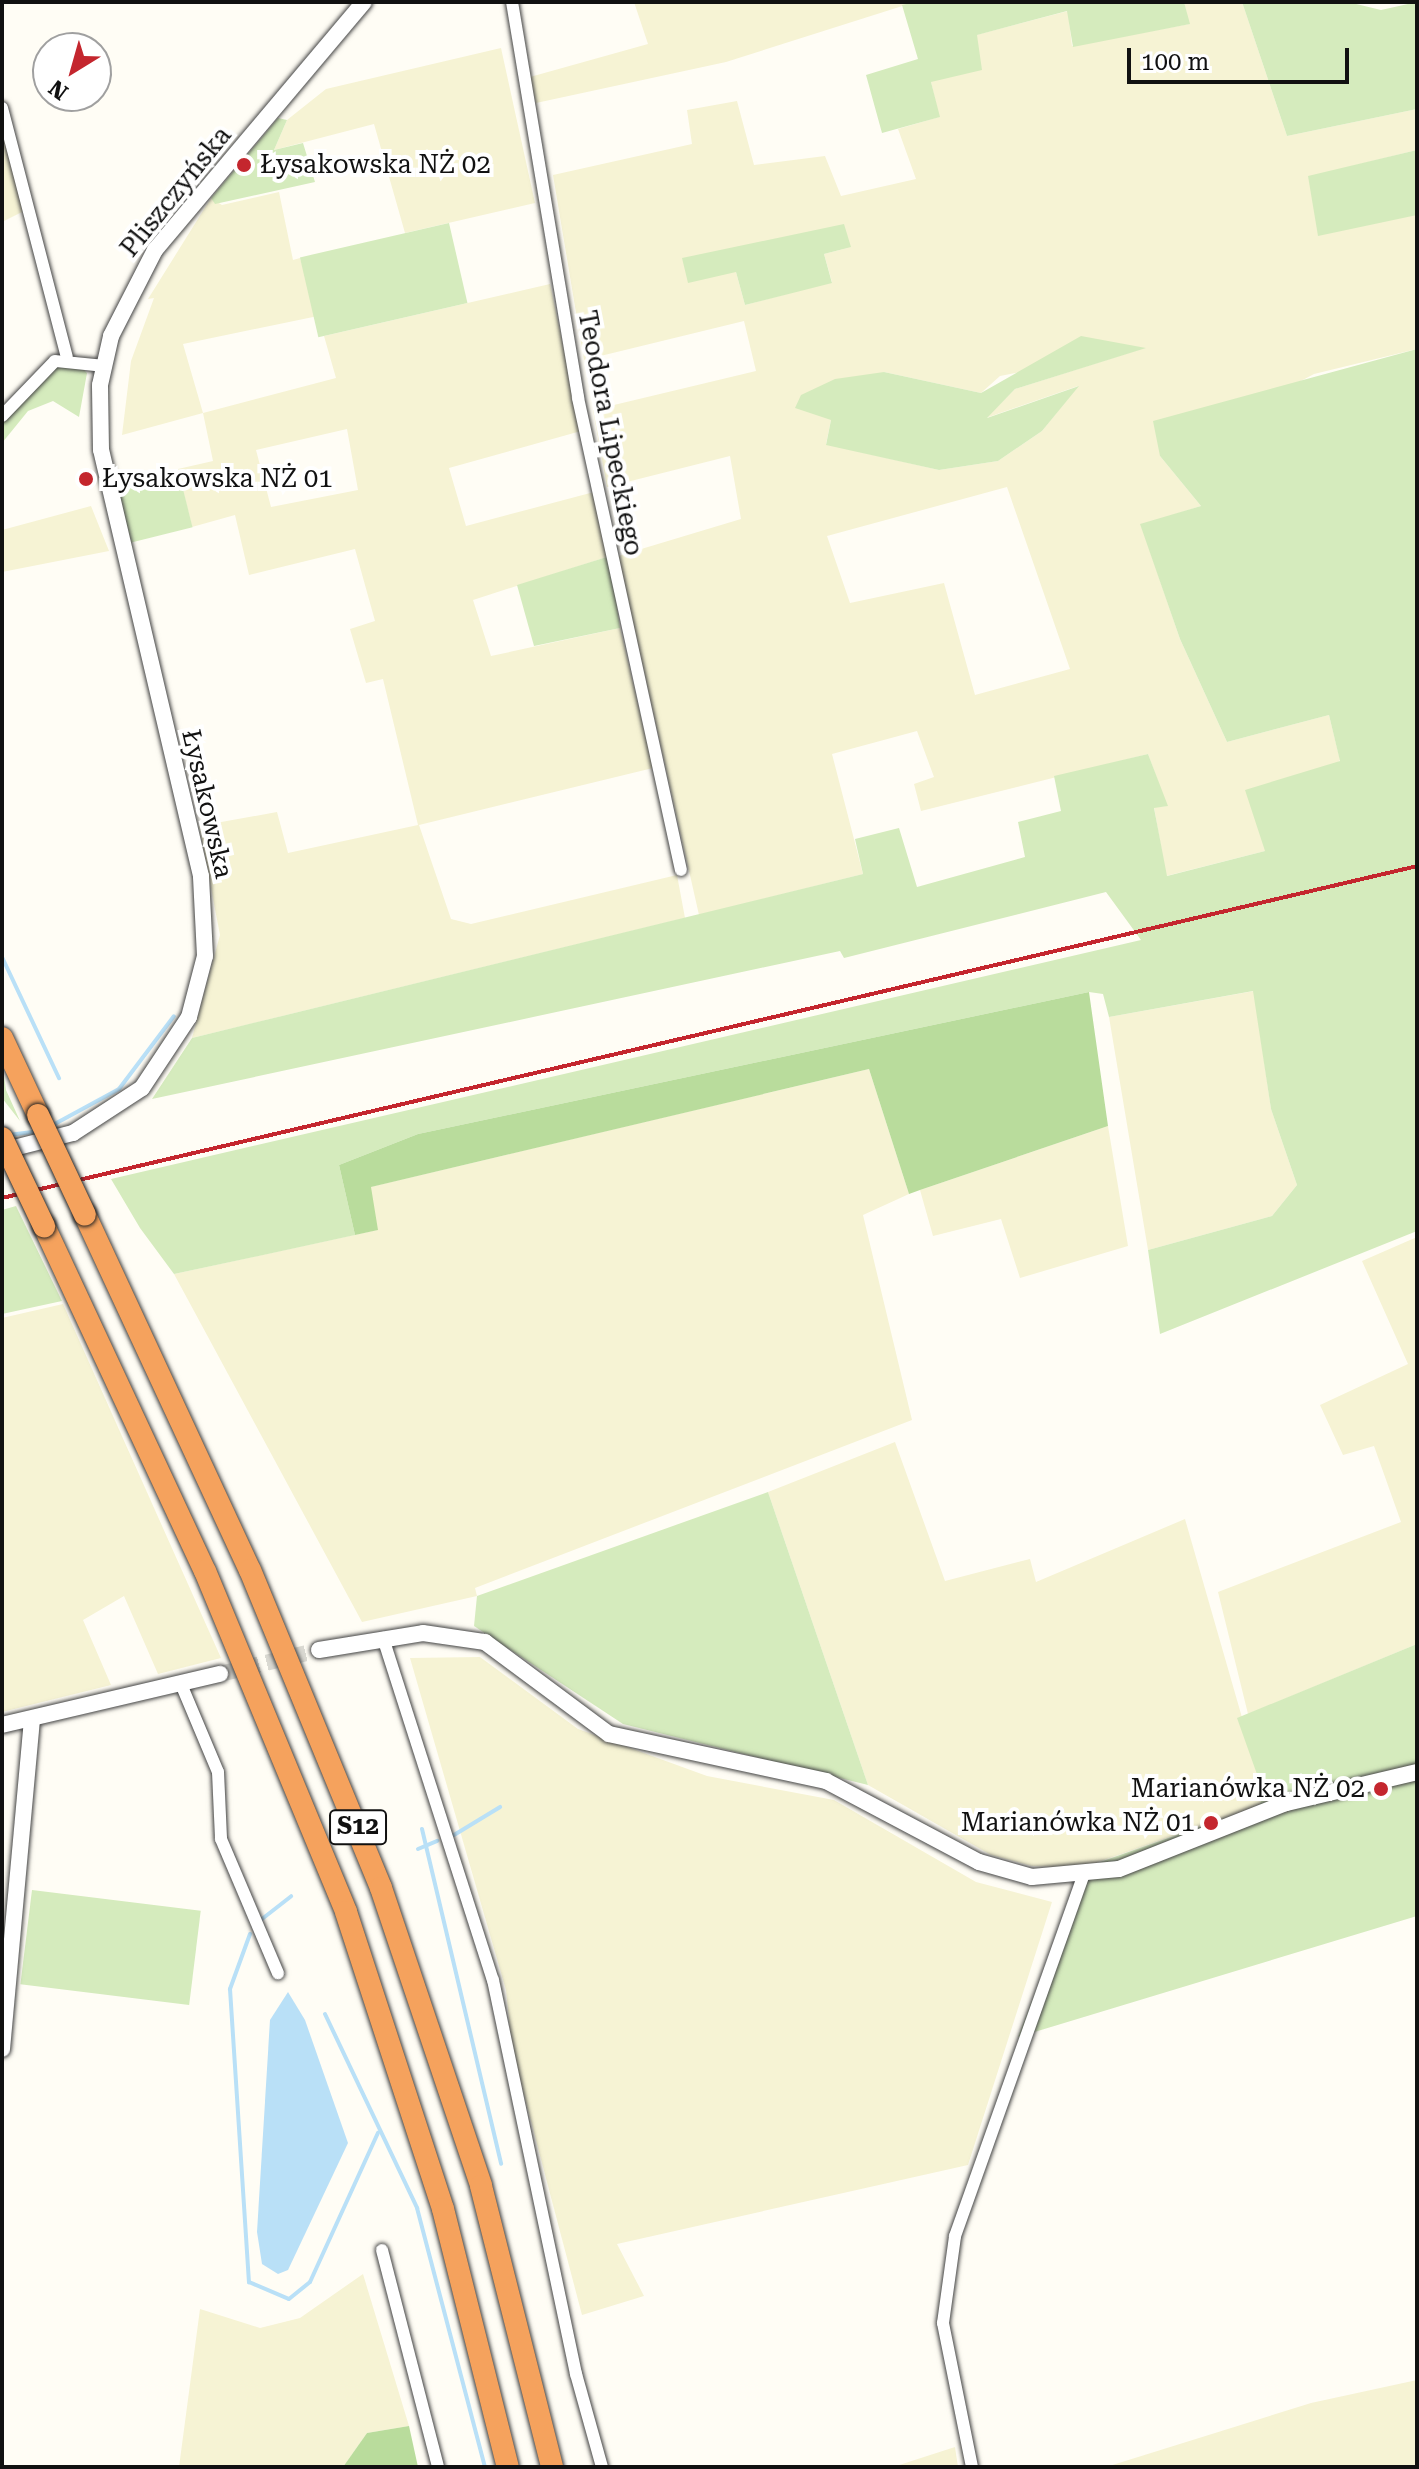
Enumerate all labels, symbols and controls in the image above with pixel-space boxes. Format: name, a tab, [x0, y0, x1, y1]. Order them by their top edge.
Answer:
north arrow	[32, 32, 112, 112]
scale bar	[1131, 32, 1353, 82]
text: 100 m	[1141, 48, 1209, 76]
text: N	[44, 75, 73, 105]
street label: Pliszczyńska	[114, 121, 238, 263]
place label: Łysakowska NŻ 02	[260, 149, 491, 181]
marker: Łysakowska NŻ 02	[235, 156, 253, 174]
street label: Teodora Lipeckiego	[571, 308, 649, 558]
place label: Łysakowska NŻ 01	[102, 463, 333, 495]
marker: Łysakowska NŻ 01	[77, 470, 95, 488]
street label: Łysakowska	[175, 727, 239, 881]
place label: Marianówka NŻ 02	[1131, 1773, 1365, 1805]
marker: Marianówka NŻ 02	[1372, 1780, 1390, 1798]
road number: S12	[328, 1807, 388, 1847]
place label: Marianówka NŻ 01	[961, 1807, 1195, 1839]
marker: Marianówka NŻ 01	[1202, 1814, 1220, 1832]

